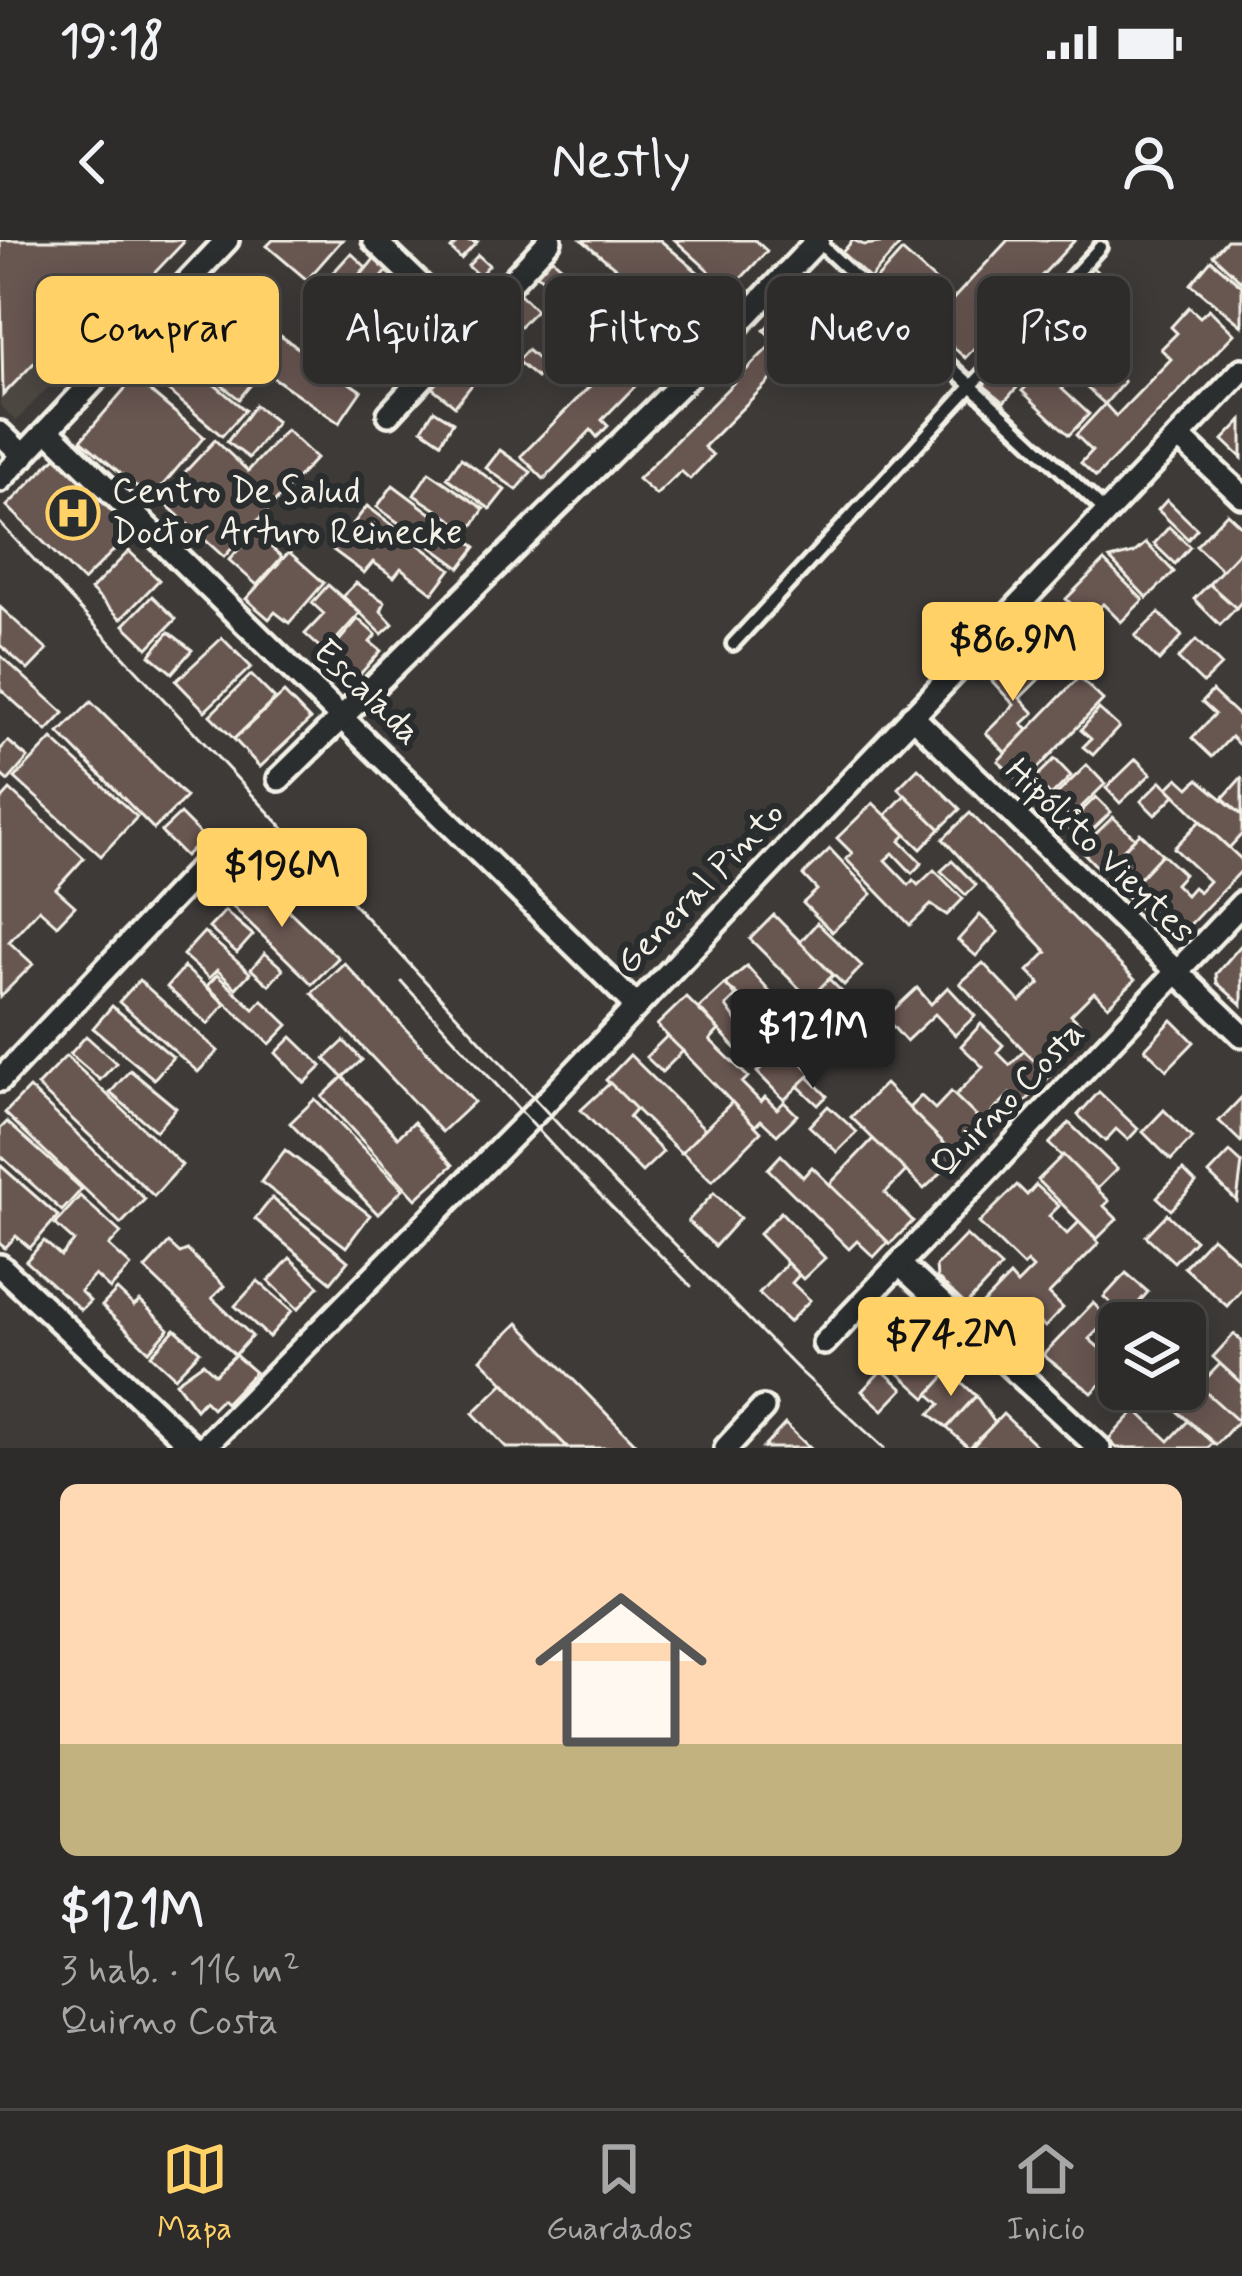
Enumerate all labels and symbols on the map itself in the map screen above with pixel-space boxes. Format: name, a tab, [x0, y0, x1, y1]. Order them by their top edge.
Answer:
place label: Centro De Salud Doctor Arturo Reinecke	[112, 469, 463, 557]
hospital icon: Centro De Salud Doctor Arturo Reinecke	[45, 485, 101, 541]
pin: $86.9M	[915, 602, 1111, 704]
street label: Escalada	[302, 630, 430, 756]
street label: Hipólito Vieytes	[993, 749, 1205, 955]
street label: General Pinto	[606, 792, 796, 986]
pin: $196M	[198, 828, 366, 930]
pin: $121M	[729, 989, 897, 1091]
street label: Quirno Costa	[922, 1011, 1096, 1189]
pin: $74.2M	[853, 1297, 1049, 1399]

